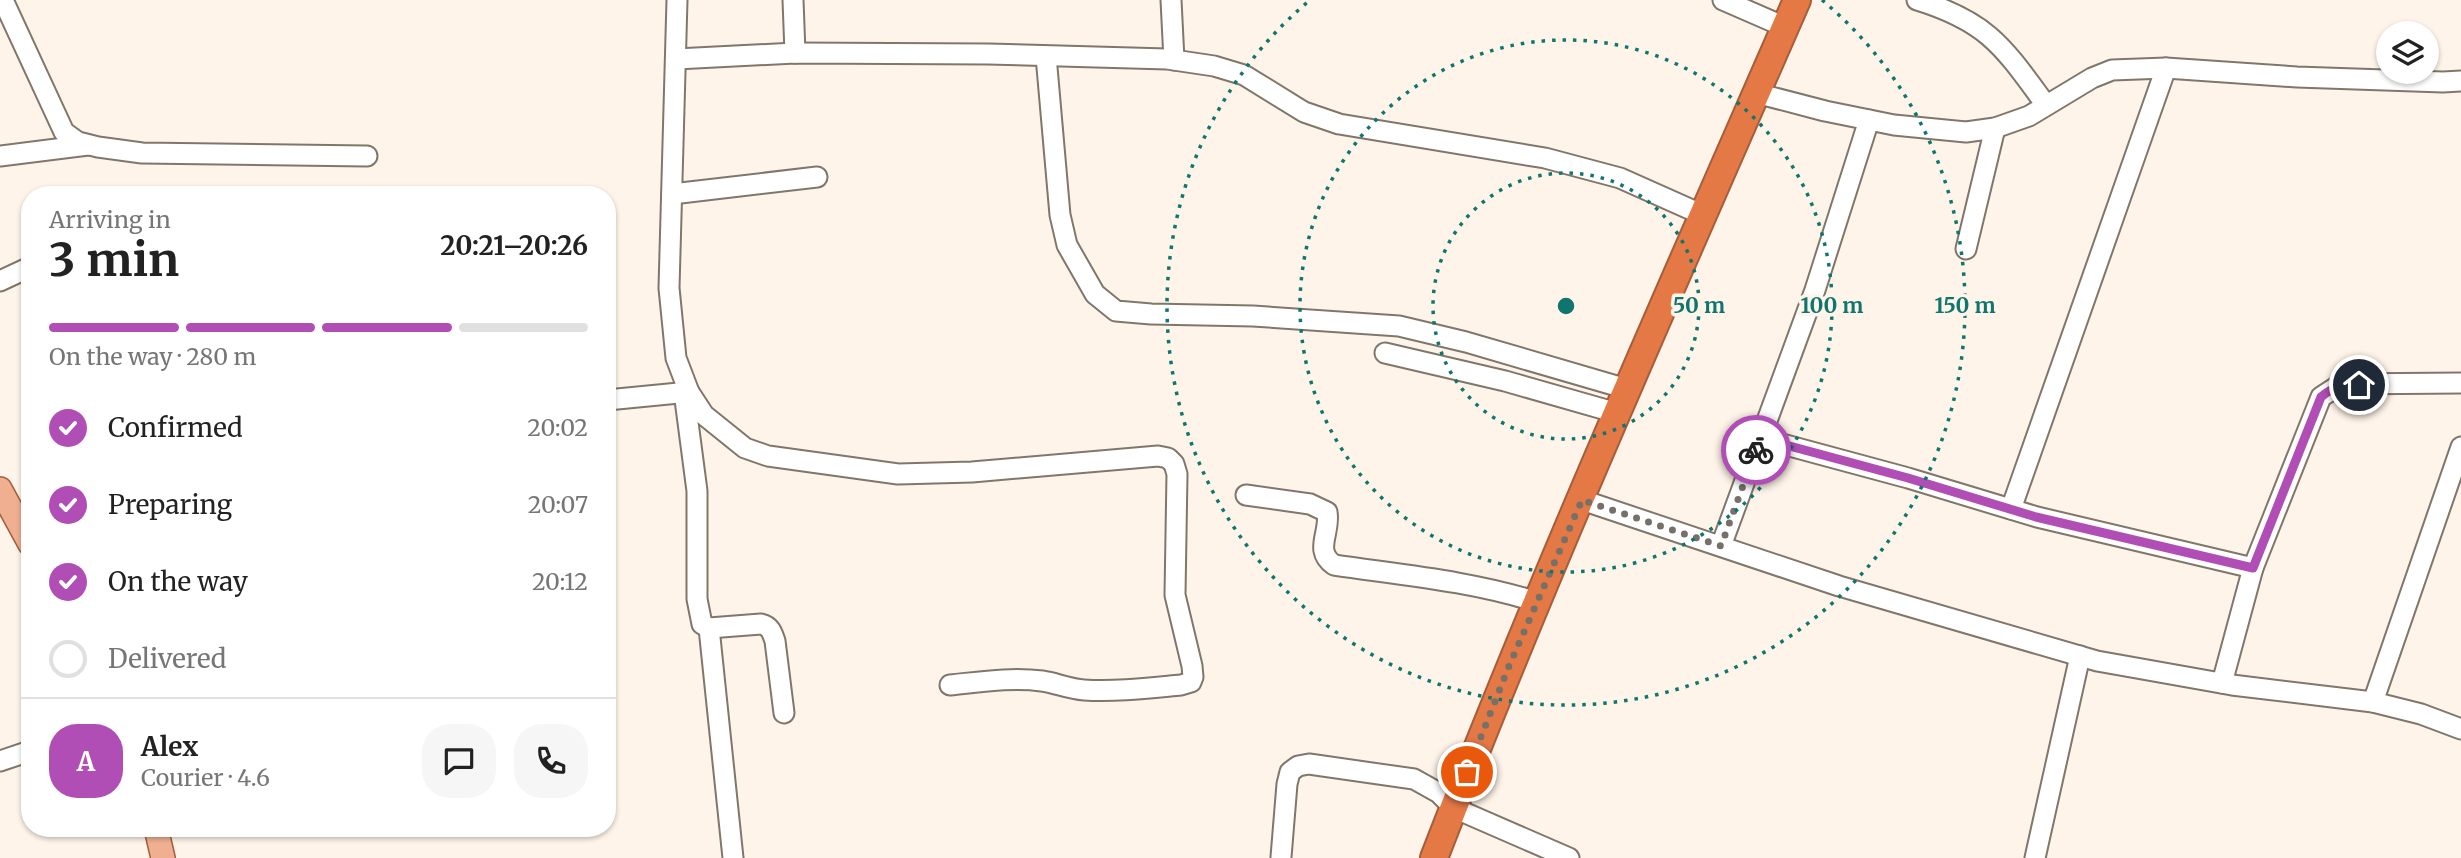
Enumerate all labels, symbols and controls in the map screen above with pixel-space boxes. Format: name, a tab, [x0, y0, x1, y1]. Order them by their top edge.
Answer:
map controls	[2376, 21, 2439, 84]
button: layers	[2376, 21, 2439, 84]
text: Arriving in	[49, 205, 171, 234]
text: 20:21–20:26	[440, 229, 588, 262]
text: 3 min	[49, 231, 179, 289]
text: 50 m	[1673, 292, 1725, 319]
text: 100 m	[1801, 292, 1863, 319]
text: 150 m	[1934, 292, 1996, 319]
centre of rings	[1554, 294, 1578, 318]
text: On the way · 280 m	[49, 342, 256, 371]
pin	[2329, 355, 2389, 415]
icon: home	[2340, 366, 2378, 404]
icon: check	[49, 409, 87, 447]
text: Confirmed	[108, 411, 243, 444]
text: 20:02	[527, 413, 588, 442]
courier	[1721, 415, 1791, 485]
icon: bike	[1737, 431, 1775, 469]
icon: check	[49, 486, 87, 524]
text: Preparing	[108, 488, 232, 521]
text: 20:07	[528, 490, 588, 519]
icon: check	[49, 563, 87, 601]
text: On the way	[108, 565, 248, 598]
text: 20:12	[532, 567, 588, 596]
text: Delivered	[108, 642, 227, 675]
button: chat	[422, 724, 496, 798]
button: phone	[514, 724, 588, 798]
text: Alex	[141, 730, 198, 763]
pin	[1437, 742, 1497, 802]
text: A	[77, 745, 95, 778]
icon: bag	[1448, 753, 1486, 791]
text: Courier · 4.6	[141, 763, 270, 792]

